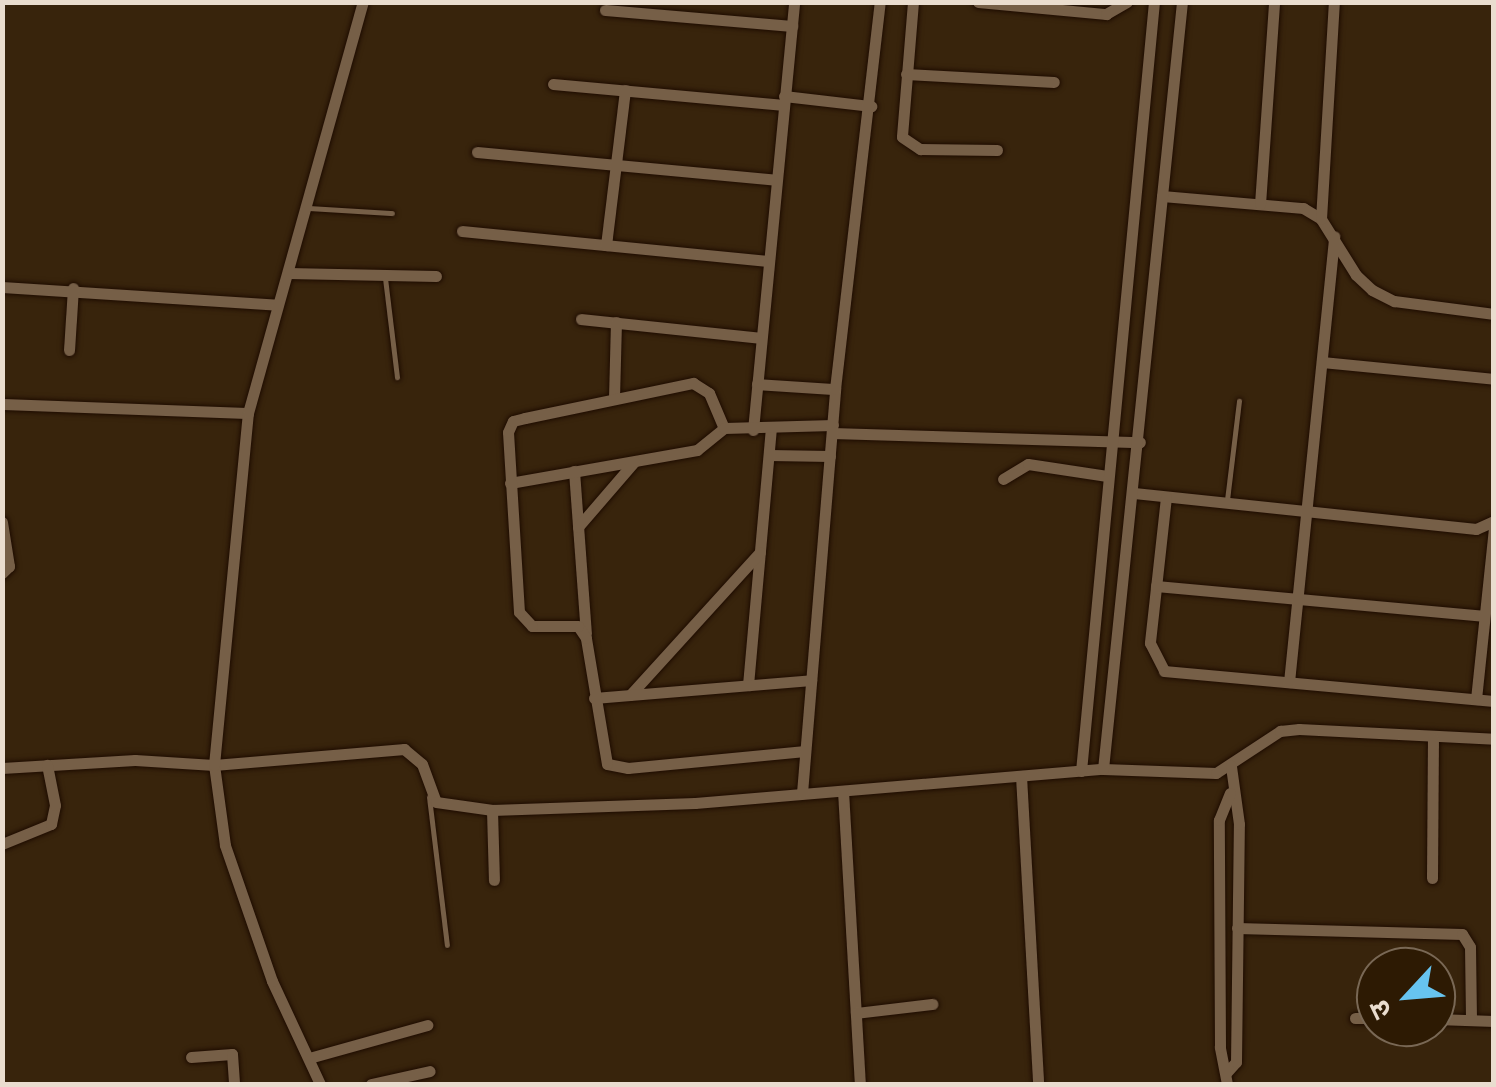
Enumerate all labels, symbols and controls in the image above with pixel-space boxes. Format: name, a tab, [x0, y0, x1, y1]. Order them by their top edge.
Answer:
north arrow	[1356, 947, 1456, 1047]
text: उ	[1362, 995, 1399, 1024]

